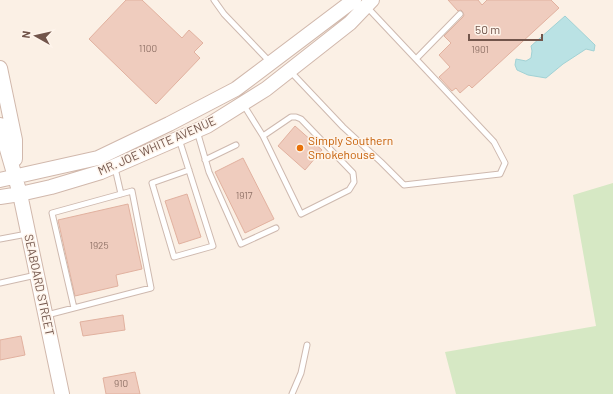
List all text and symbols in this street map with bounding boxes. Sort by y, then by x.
north arrow [16,16,56,56]
scale bar [469,16,542,42]
text: 50 m [475,22,500,36]
text: N [19,30,33,39]
house number: 1100 [139,42,157,54]
house number: 1901 [471,43,489,55]
street label: MR. JOE WHITE AVENUE [95,113,218,177]
place label: Simply Southern Smokehouse [308,133,393,161]
marker: Simply Southern Smokehouse [295,143,305,153]
house number: 1917 [236,189,253,201]
street label: SEABOARD STREET [22,233,58,337]
house number: 1925 [89,239,109,251]
house number: 910 [114,377,128,389]

